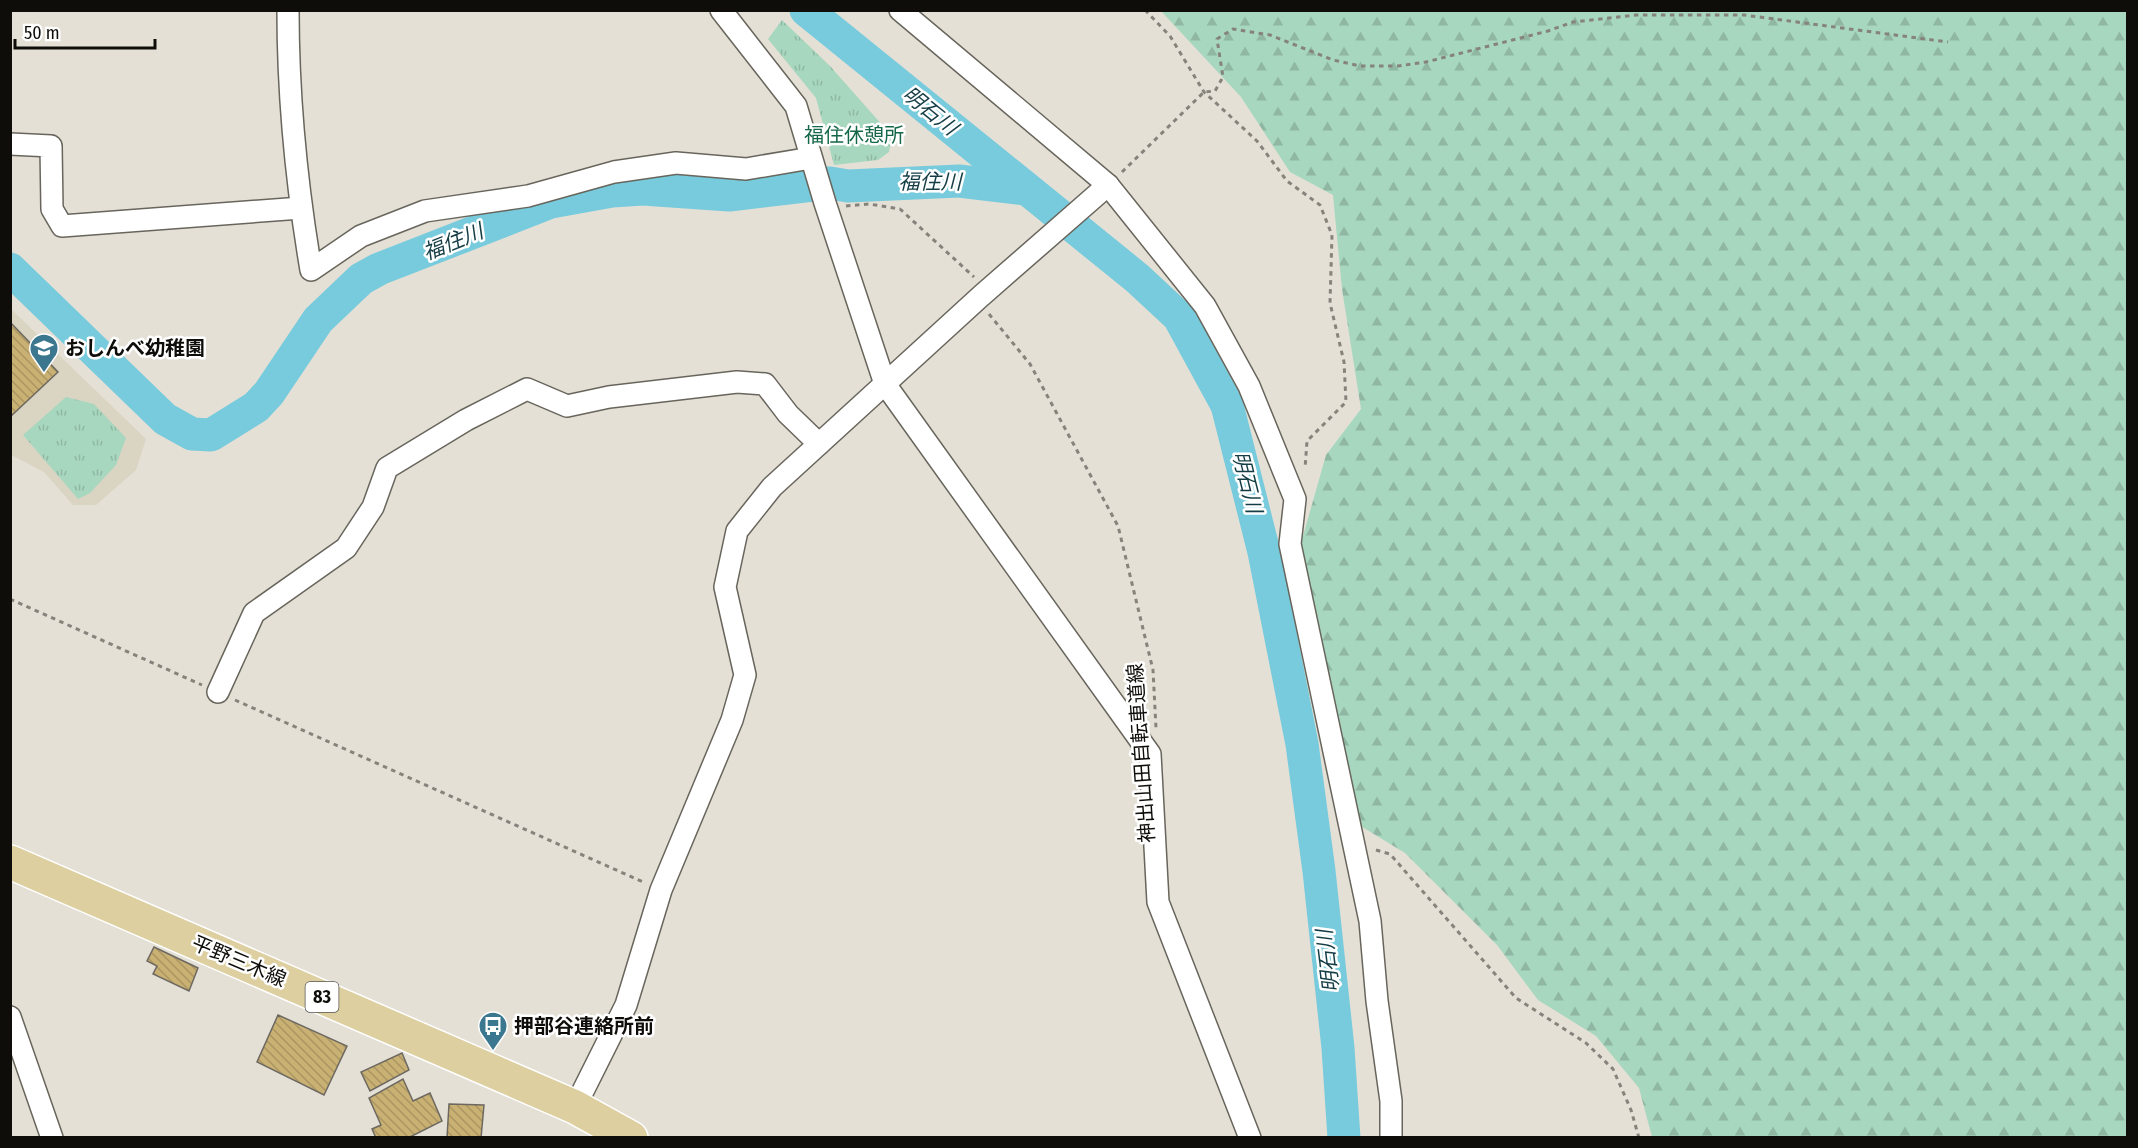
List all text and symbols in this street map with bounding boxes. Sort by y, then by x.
scale bar [15,12,154,50]
text: 50 m [24,22,60,44]
water label: 明石川 [897,81,964,142]
park label: 福住休憩所 [804,123,904,147]
water label: 福住川 [899,169,963,195]
water label: 福住川 [419,217,489,266]
school or university icon: おしんべ幼稚園 [28,332,60,374]
place label: おしんべ幼稚園 [65,336,205,360]
water label: 明石川 [1227,448,1268,518]
street label: 神出山田自転車道線 [1123,662,1159,844]
water label: 明石川 [1311,926,1345,994]
street label: 平野三木線 [188,930,290,992]
road number: 83 [306,982,338,1012]
bus stop icon: 押部谷連絡所前 [477,1010,509,1052]
place label: 押部谷連絡所前 [514,1014,654,1038]

